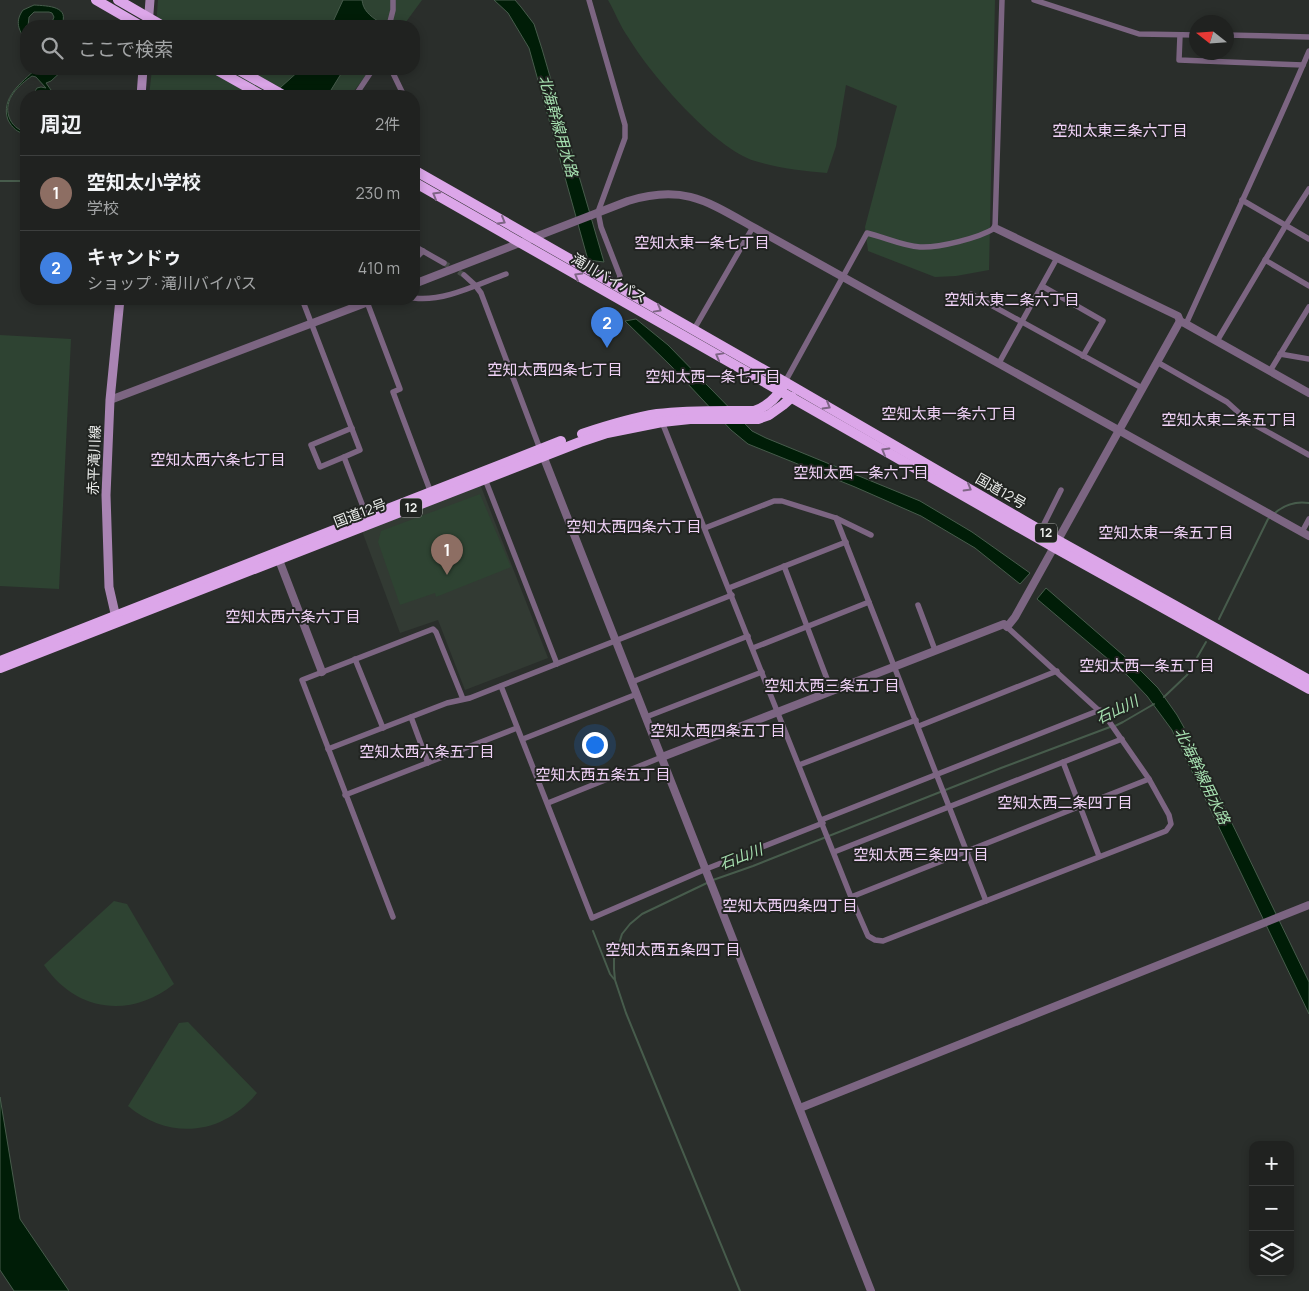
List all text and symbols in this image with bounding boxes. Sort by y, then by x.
north arrow [1189,15,1234,60]
search box [20,20,420,75]
icon: search [38,34,66,62]
text: ここで検索 [78,36,173,62]
water label: 北海幹線用水路 [534,72,584,181]
text: 周辺 [40,110,82,138]
text: 2件 [375,113,400,135]
district label: 空知太東三条六丁目 [1052,120,1188,141]
text: 空知太小学校 [87,169,201,195]
text: 1 [52,182,60,204]
text: 230 m [356,182,400,204]
one-way arrow [433,191,442,201]
text: 学校 [87,197,119,219]
one-way arrow [496,214,505,224]
district label: 空知太東一条七丁目 [634,232,770,253]
text: キャンドゥ [87,244,182,270]
street label: 滝川バイパス [568,248,650,307]
text: 2 [51,257,61,279]
text: 410 m [358,257,400,279]
text: ショップ · 滝川バイパス [87,272,257,294]
one-way arrow [574,272,583,282]
district label: 空知太東二条六丁目 [944,289,1080,310]
one-way arrow [653,303,662,313]
pin: 2 [591,307,623,348]
one-way arrow [715,352,724,362]
district label: 空知太西四条七丁目 [487,359,623,380]
district label: 空知太西一条七丁目 [645,366,781,387]
one-way arrow [822,400,831,410]
district label: 空知太東一条六丁目 [881,403,1017,424]
district label: 空知太東二条五丁目 [1161,409,1297,430]
street label: 赤平滝川線 [83,425,104,495]
one-way arrow [882,447,891,457]
district label: 空知太西六条七丁目 [150,449,286,470]
district label: 空知太西一条六丁目 [793,462,929,483]
street label: 国道12号 [972,468,1030,513]
one-way arrow [963,481,972,491]
street label: 国道12号 [331,494,389,531]
road number: 12 [400,498,422,518]
district label: 空知太西四条六丁目 [566,516,702,537]
district label: 空知太東一条五丁目 [1098,522,1234,543]
road number: 12 [1035,524,1057,542]
pin: 1 [431,534,463,575]
district label: 空知太西六条六丁目 [225,606,361,627]
district label: 空知太西一条五丁目 [1079,655,1215,676]
district label: 空知太西三条五丁目 [764,675,900,696]
water label: 石山川 [1092,689,1143,729]
district label: 空知太西四条五丁目 [650,720,786,741]
water label: 北海幹線用水路 [1170,724,1236,829]
your location [582,732,608,758]
district label: 空知太西六条五丁目 [359,741,495,762]
district label: 空知太西五条五丁目 [535,764,671,785]
district label: 空知太西二条四丁目 [997,792,1133,813]
water label: 石山川 [716,838,767,874]
district label: 空知太西三条四丁目 [853,844,989,865]
district label: 空知太西四条四丁目 [722,895,858,916]
district label: 空知太西五条四丁目 [605,939,741,960]
map controls [1249,1141,1294,1276]
button: + [1249,1141,1294,1186]
button: − [1249,1186,1294,1231]
button: layers [1249,1231,1294,1276]

